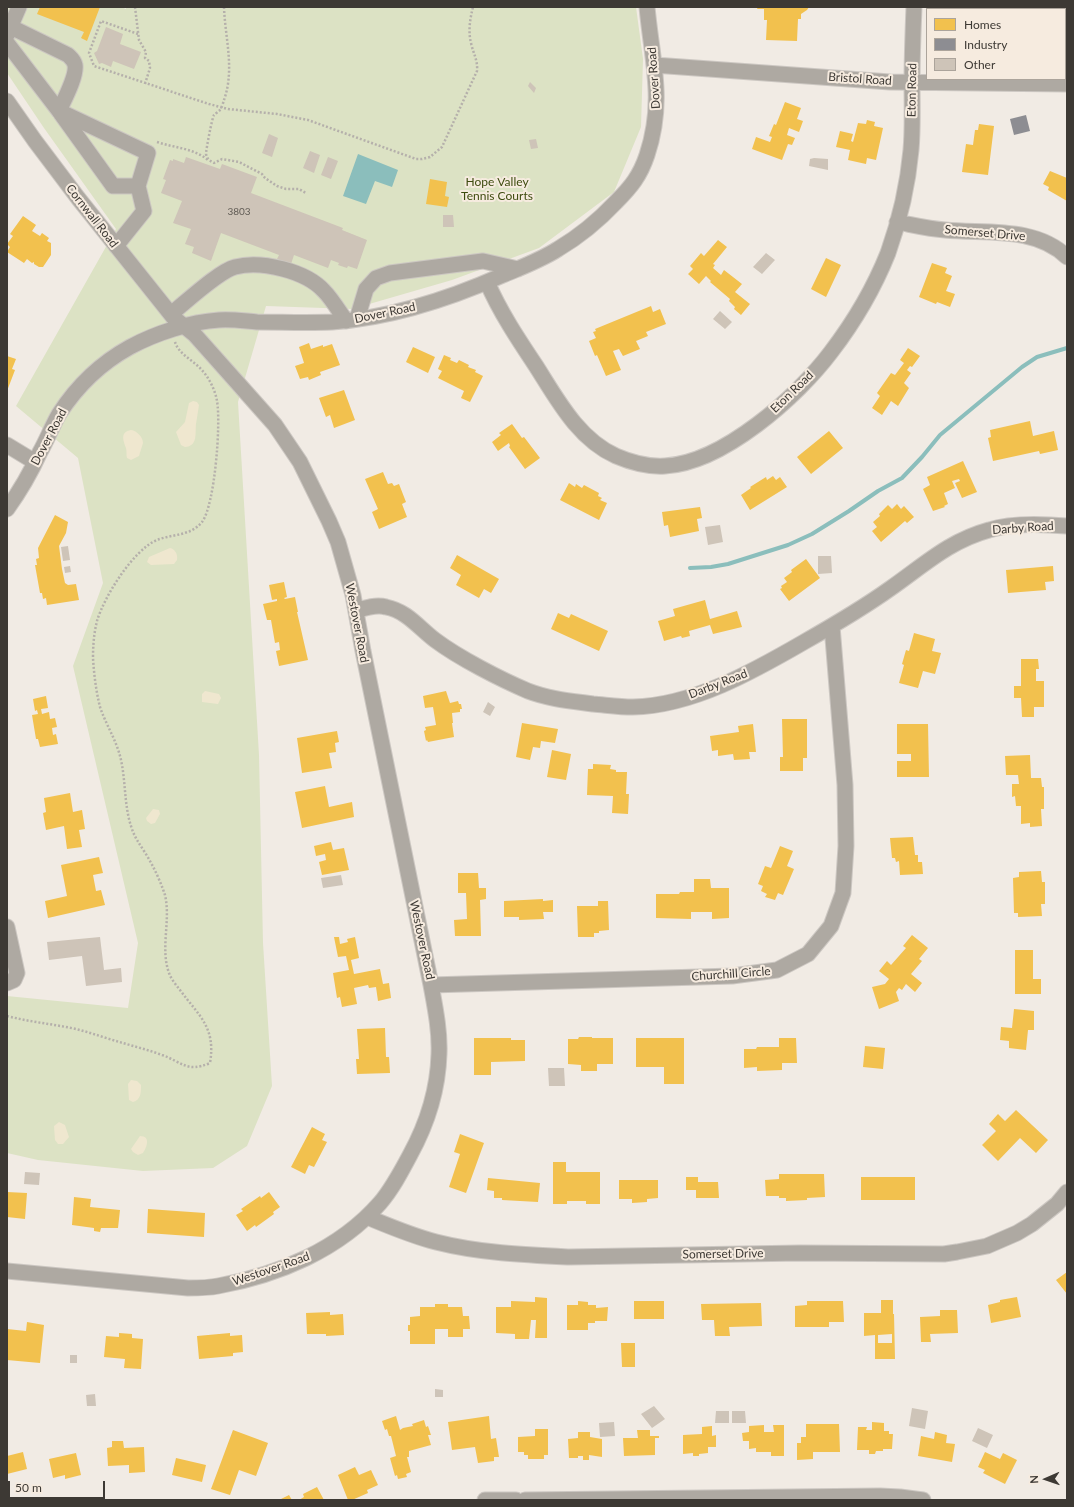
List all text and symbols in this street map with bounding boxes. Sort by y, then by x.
legend [926,8,1066,80]
text: Homes [964,17,1001,32]
text: Industry [964,37,1007,52]
street label: Dover Road [645,47,663,109]
text: Other [964,57,995,72]
street label: Eton Road [904,63,920,117]
street label: Bristol Road [828,70,892,88]
park label: Hope Valley Tennis Courts [461,175,533,203]
street label: Cornwall Road [63,181,121,251]
house number: 3803 [227,206,251,218]
street label: Somerset Drive [944,222,1026,244]
street label: Dover Road [353,300,417,326]
street label: Eton Road [768,368,816,416]
street label: Dover Road [28,406,70,468]
street label: Darby Road [992,519,1054,537]
street label: Westover Road [342,582,372,664]
street label: Darby Road [687,666,749,702]
street label: Westover Road [407,899,437,981]
street label: Churchill Circle [691,964,771,984]
street label: Somerset Drive [682,1246,764,1262]
street label: Westover Road [231,1249,311,1289]
north arrow [1026,1459,1066,1499]
scale bar [10,1473,107,1499]
text: N [1027,1475,1040,1484]
text: 50 m [15,1480,42,1495]

